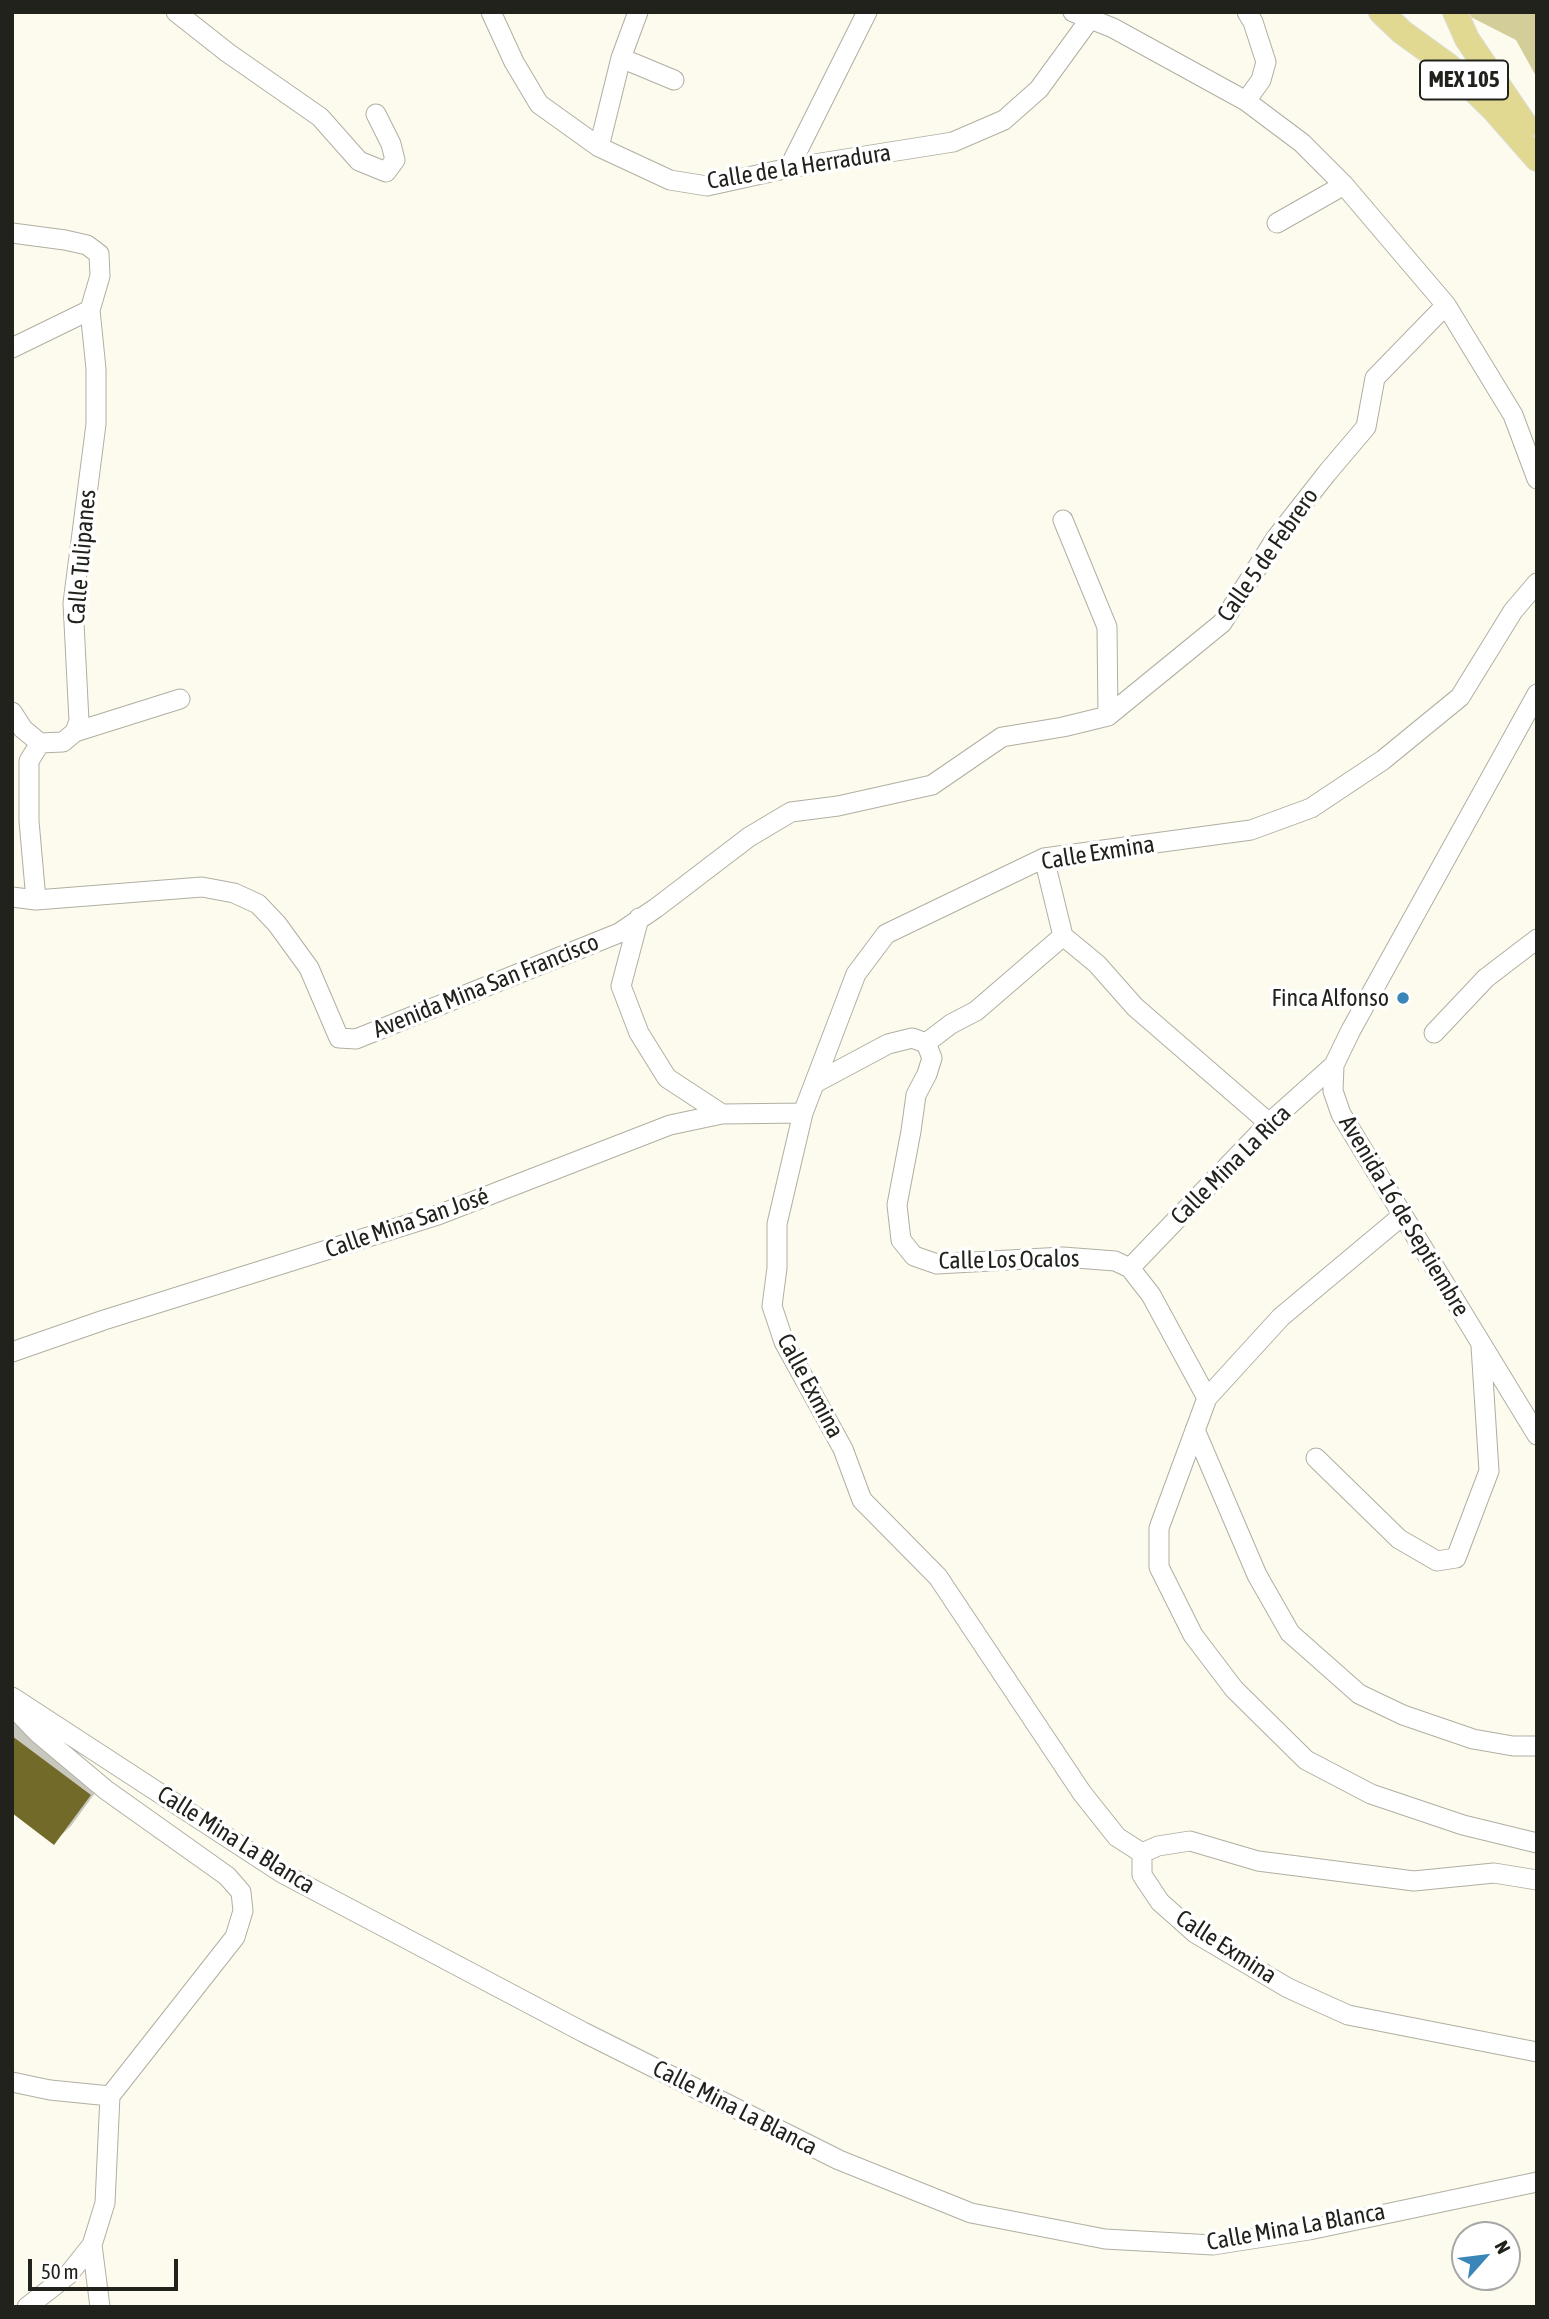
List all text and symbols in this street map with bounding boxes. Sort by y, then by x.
road number: MEX 105 [1420,60,1508,100]
street label: Calle de la Herradura [705,138,893,196]
street label: Calle 5 de Febrero [1211,483,1325,627]
street label: Calle Tulipanes [62,489,102,625]
street label: Calle Exmina [1039,830,1157,876]
street label: Avenida Mina San Francisco [369,928,603,1044]
place label: Finca Alfonso [1271,984,1389,1012]
marker: Finca Alfonso [1395,990,1411,1006]
street label: Calle Mina La Rica [1165,1099,1297,1231]
street label: Avenida 16 de Septiembre [1333,1110,1475,1322]
street label: Calle Mina San José [322,1182,492,1264]
street label: Calle Los Ocalos [938,1244,1080,1276]
street label: Calle Exmina [770,1329,850,1443]
street label: Calle Mina La Blanca [152,1780,320,1900]
street label: Calle Exmina [1170,1904,1282,1990]
street label: Calle Mina La Blanca [648,2054,822,2162]
street label: Calle Mina La Blanca [1205,2197,1387,2257]
north arrow [1451,2221,1521,2291]
text: N [1490,2237,1515,2257]
scale bar [32,2246,182,2290]
text: 50 m [41,2259,79,2283]

